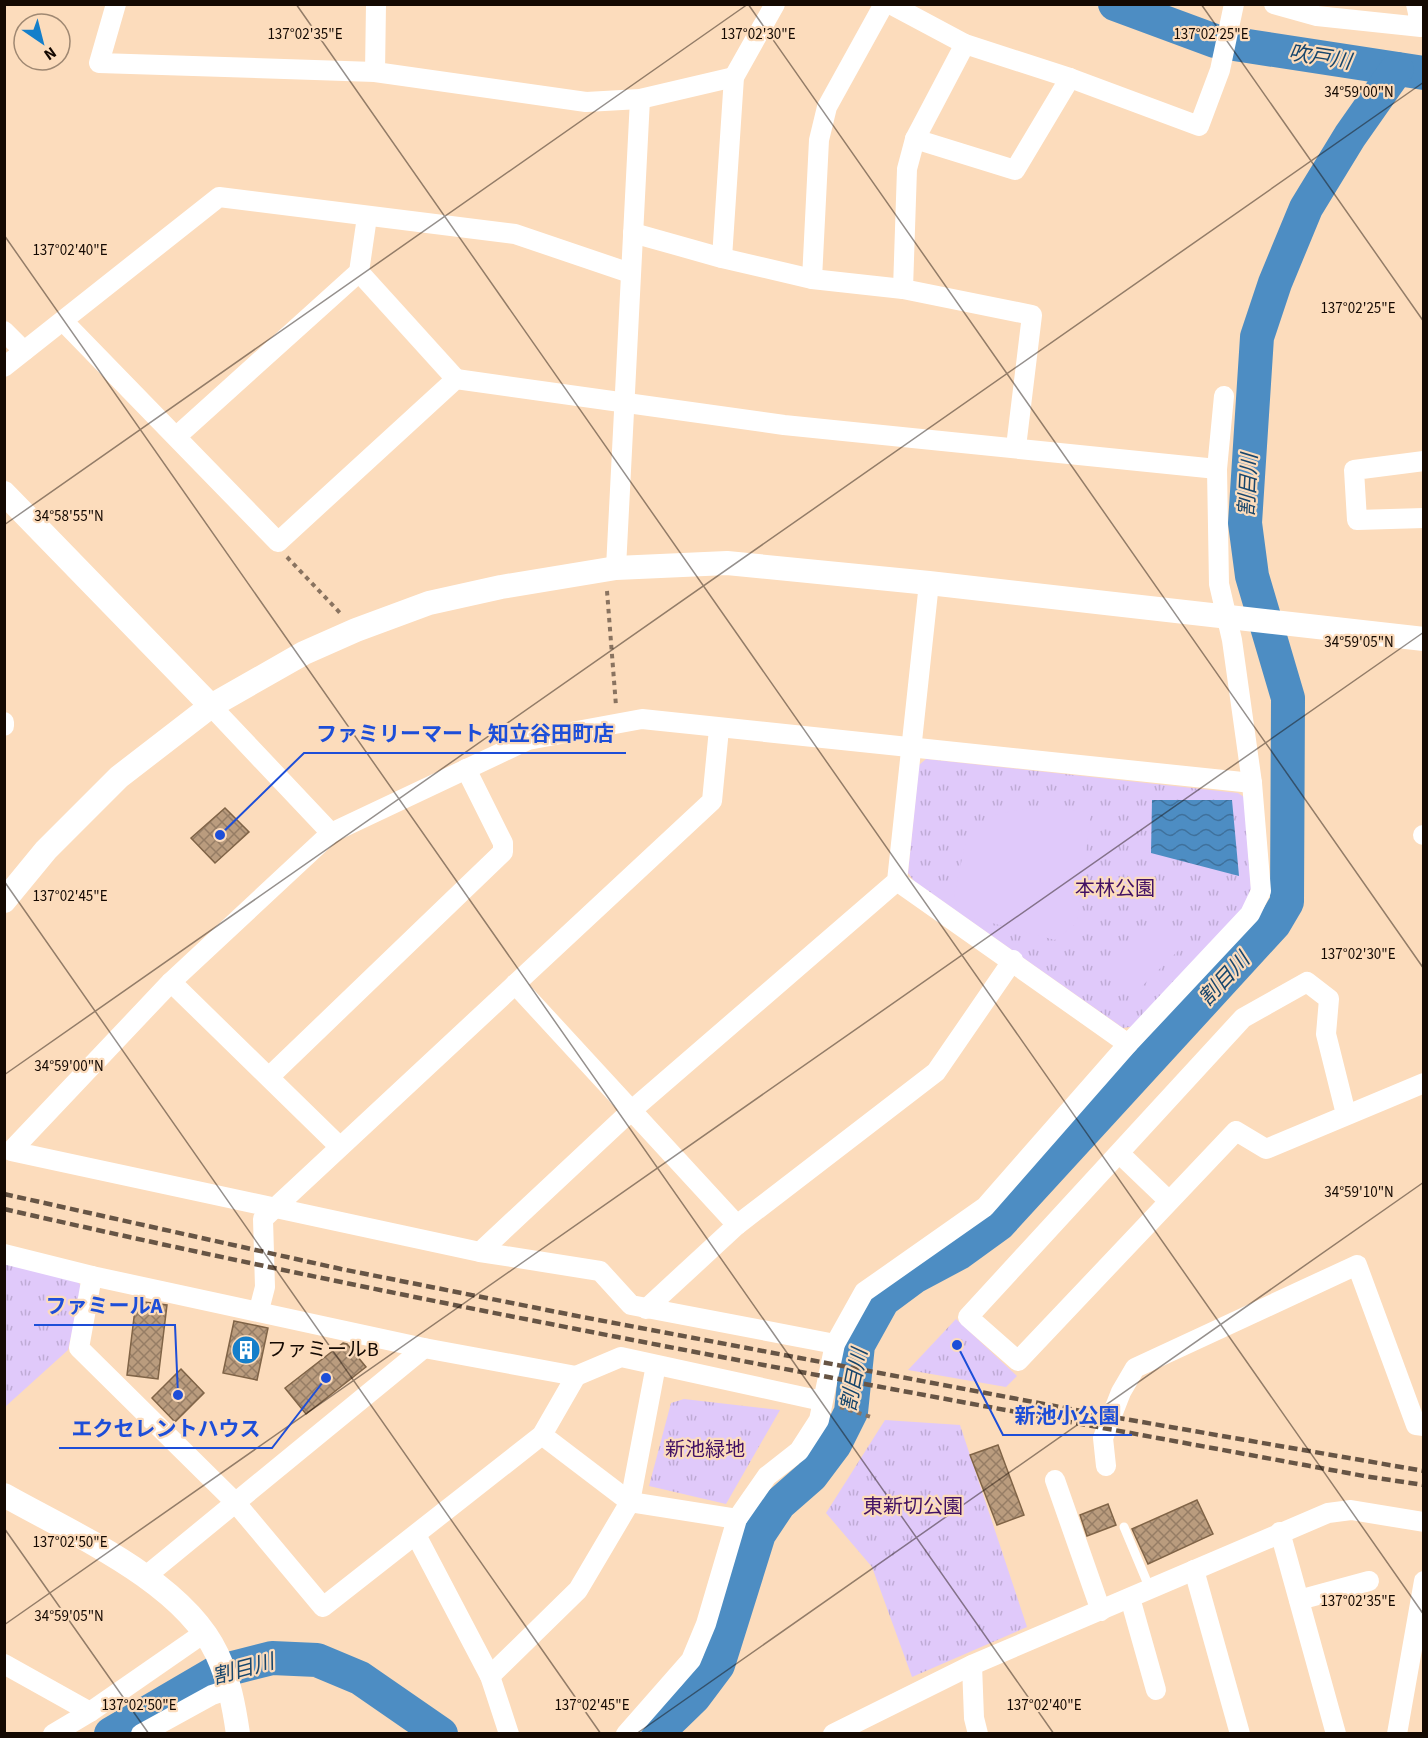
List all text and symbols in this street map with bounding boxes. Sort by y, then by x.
north arrow [12,12,72,72]
text: 137°02'35"E [267,24,343,45]
text: 137°02'30"E [720,24,796,45]
text: 137°02'25"E [1173,24,1249,45]
water label: 吹戸川 [1287,37,1355,77]
text: N [39,41,61,66]
text: 34°59'00"N [1324,82,1394,103]
text: 137°02'40"E [32,240,108,261]
text: 137°02'25"E [1320,298,1396,319]
water label: 割目川 [1231,451,1265,517]
text: 34°58'55"N [34,506,104,527]
text: 34°59'05"N [1324,632,1394,653]
callout: ファミリーマート 知立谷田町店 [304,714,626,753]
text: ファミリーマート 知立谷田町店 [316,719,614,749]
park label: 本林公園 [1075,875,1155,903]
text: 137°02'45"E [32,886,108,907]
water label: 割目川 [1192,944,1258,1012]
text: 137°02'30"E [1320,944,1396,965]
text: 34°59'00"N [34,1056,104,1077]
text: 34°59'10"N [1324,1182,1394,1203]
callout: ファミールA [34,1286,175,1325]
text: ファミールA [45,1291,163,1321]
building icon: ファミールB [230,1334,262,1366]
place label: ファミールB [267,1336,379,1364]
water label: 割目川 [833,1344,875,1414]
callout: 新池小公園 [1003,1396,1132,1435]
text: 新池小公園 [1015,1401,1120,1431]
callout: エクセレントハウス [59,1409,272,1448]
text: エクセレントハウス [72,1414,261,1444]
park label: 新池緑地 [665,1436,745,1464]
park label: 東新切公園 [863,1493,963,1521]
text: 137°02'50"E [32,1532,108,1553]
text: 137°02'35"E [1320,1591,1396,1612]
text: 34°59'05"N [34,1606,104,1627]
water label: 割目川 [209,1646,279,1692]
text: 137°02'50"E [101,1695,177,1716]
text: 137°02'45"E [554,1695,630,1716]
text: 137°02'40"E [1006,1695,1082,1716]

